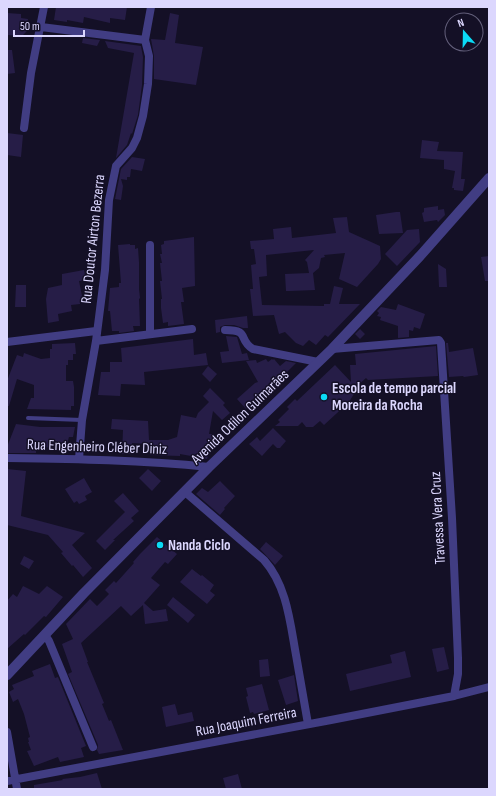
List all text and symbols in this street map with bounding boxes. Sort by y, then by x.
scale bar [14,12,84,38]
north arrow [444,12,484,52]
text: N [456,16,466,30]
text: 50 m [20,19,40,34]
street label: Rua Doutor Airton Bezerra [77,173,109,305]
street label: Avenida Odilon Guimarães [186,365,293,469]
place label: Escola de tempo parcial Moreira da Rocha [332,379,456,415]
marker: Escola de tempo parcial Moreira da Rocha [319,392,329,402]
street label: Rua Engenheiro Cléber Diniz [27,435,168,459]
street label: Travessa Vera Cruz [426,471,450,565]
place label: Nanda Ciclo [168,536,231,555]
marker: Nanda Ciclo [155,540,165,550]
street label: Rua Joaquim Ferreira [194,703,298,741]

